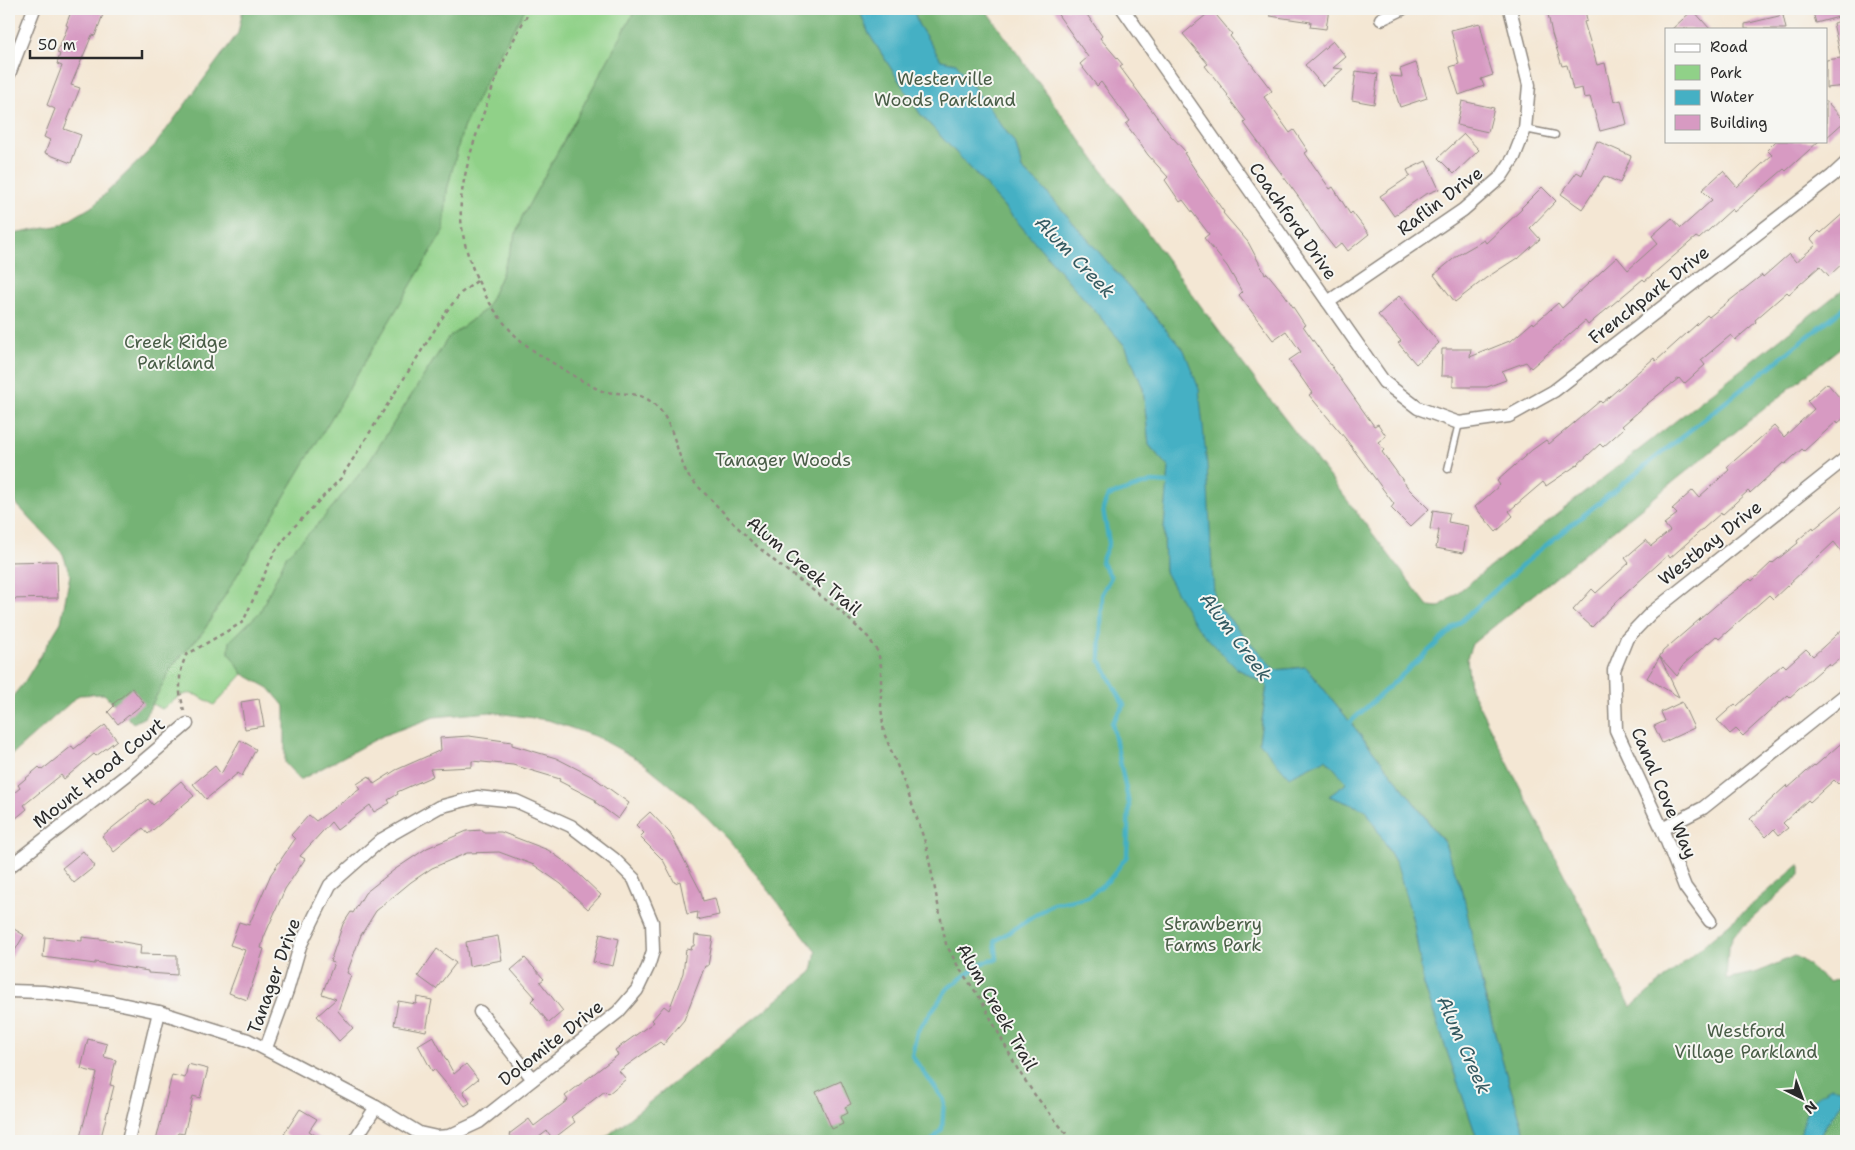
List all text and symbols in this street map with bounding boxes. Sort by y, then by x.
scale bar [30,28,142,60]
legend [1665,28,1828,142]
text: 50 m [38,35,76,55]
text: Road [1710,37,1748,57]
text: Park [1710,63,1742,83]
park label: Westerville Woods Parkland [874,67,1016,112]
text: Water [1710,87,1754,107]
text: Building [1710,113,1767,133]
street label: Coachford Drive [1243,157,1343,285]
street label: Raflin Drive [1392,161,1488,241]
water label: Alum Creek [1030,211,1121,304]
street label: Frenchpark Drive [1584,240,1714,350]
park label: Creek Ridge Parkland [124,330,228,375]
park label: Tanager Woods [715,448,851,472]
street label: Westbay Drive [1653,495,1767,591]
street label: Alum Creek Trail [742,511,867,621]
water label: Alum Creek [1194,588,1278,687]
street label: Mount Hood Court [28,712,170,834]
street label: Canal Cove Way [1626,724,1702,862]
park label: Strawberry Farms Park [1164,912,1262,957]
street label: Tanager Drive [242,915,306,1037]
street label: Alum Creek Trail [951,939,1043,1075]
water label: Alum Creek [1431,992,1497,1098]
street label: Dolomite Drive [494,995,608,1091]
park label: Westford Village Parkland [1674,1019,1818,1064]
north arrow [1778,1072,1828,1122]
text: N [1801,1097,1821,1118]

